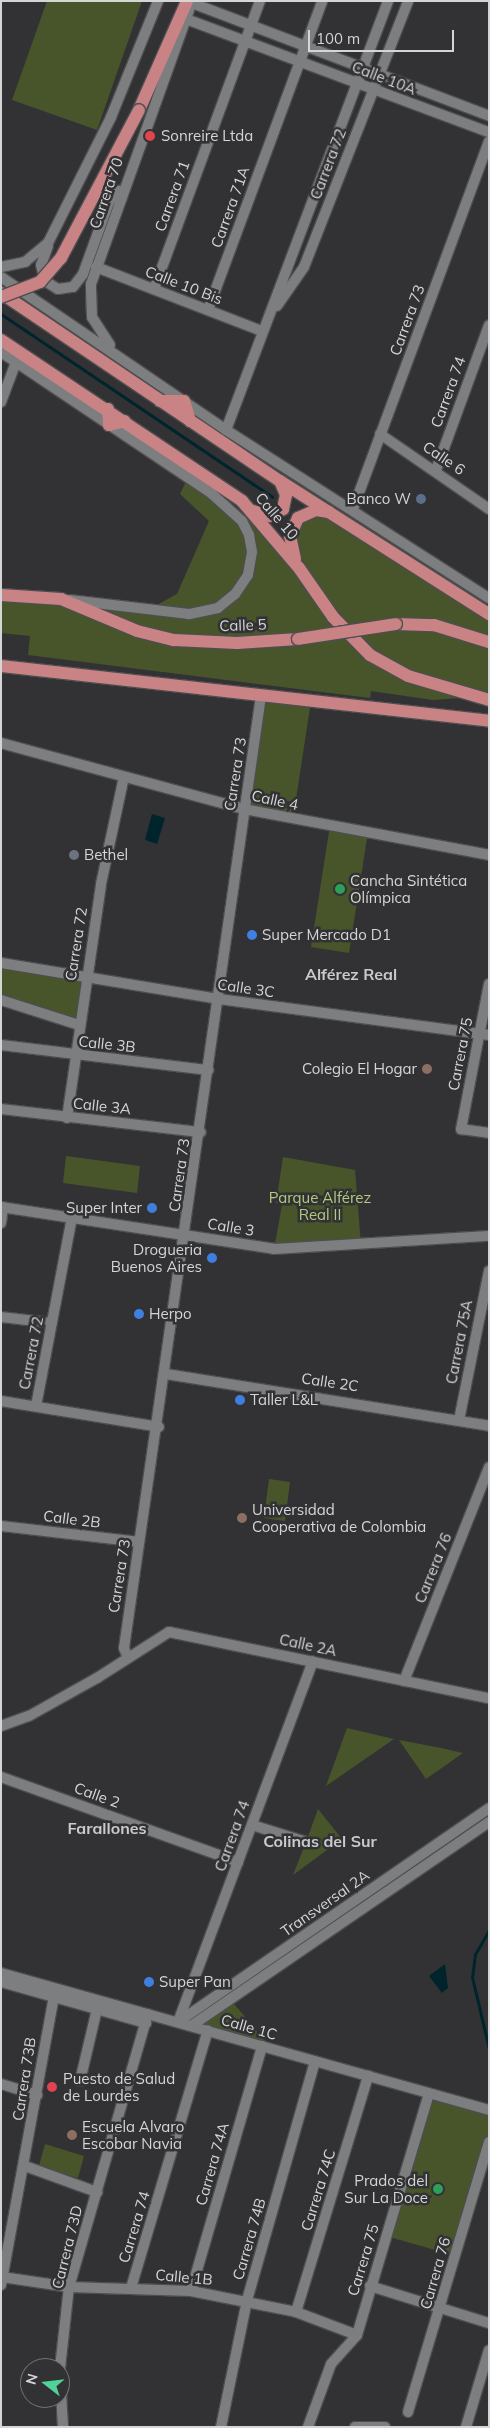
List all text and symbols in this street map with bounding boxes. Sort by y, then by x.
scale bar [310,20,456,52]
text: 100 m [316,29,360,48]
street label: Calle 10A [349,58,419,98]
street label: Carrera 72 [306,126,350,202]
place label: Sonreire Ltda [161,127,253,145]
marker: Sonreire Ltda [143,129,157,143]
street label: Carrera 70 [85,155,127,231]
street label: Carrera 71 [151,158,193,234]
street label: Carrera 71A [207,164,253,250]
street label: Calle 10 Bis [143,262,225,308]
street label: Carrera 73 [386,282,428,358]
street label: Carrera 74 [427,354,469,430]
street label: Calle 6 [419,437,469,479]
street label: Calle 10 [252,489,302,543]
place label: Banco W [347,490,411,508]
marker: Banco W [415,493,427,505]
street label: Calle 5 [219,615,267,635]
street label: Carrera 73 [220,736,250,812]
street label: Calle 4 [250,786,300,814]
place label: Bethel [84,846,128,864]
marker: Bethel [68,849,80,861]
place label: Cancha Sintética Olímpica [350,871,467,906]
marker: Cancha Sintética Olímpica [334,883,346,895]
street label: Carrera 72 [61,906,91,982]
place label: Super Mercado D1 [262,926,391,944]
marker: Super Mercado D1 [246,929,258,941]
district label: Alférez Real [305,964,397,984]
street label: Calle 3C [216,975,276,1001]
street label: Carrera 75 [444,1016,476,1092]
street label: Calle 3B [78,1032,136,1056]
place label: Colegio El Hogar [302,1060,417,1078]
marker: Colegio El Hogar [421,1063,433,1075]
street label: Calle 3A [72,1094,132,1118]
street label: Carrera 73 [165,1137,193,1213]
park label: Parque Alférez Real II [269,1188,371,1223]
place label: Super Inter [66,1199,142,1217]
marker: Super Inter [146,1202,158,1214]
street label: Calle 3 [206,1214,256,1240]
place label: Drogueria Buenos Aires [111,1240,202,1275]
marker: Drogueria Buenos Aires [206,1252,218,1264]
street label: Carrera 75A [442,1298,476,1386]
place label: Herpo [149,1305,192,1323]
marker: Herpo [133,1308,145,1320]
street label: Carrera 72 [15,1315,47,1391]
street label: Calle 2C [300,1369,360,1395]
place label: Taller L&L [250,1391,318,1409]
marker: Taller L&L [234,1394,246,1406]
place label: Universidad Cooperativa de Colombia [252,1500,426,1535]
street label: Calle 2B [42,1507,102,1531]
marker: Universidad Cooperativa de Colombia [236,1512,248,1524]
street label: Carrera 76 [411,1530,455,1606]
street label: Carrera 73 [104,1538,134,1614]
street label: Calle 2A [278,1630,338,1660]
street label: Calle 2 [72,1778,122,1812]
street label: Carrera 74 [211,1798,253,1874]
district label: Farallones [67,1818,147,1838]
district label: Colinas del Sur [263,1831,377,1851]
street label: Transversal 2A [277,1866,373,1940]
place label: Super Pan [159,1973,231,1991]
marker: Super Pan [143,1976,155,1988]
street label: Calle 1C [219,2010,279,2044]
street label: Carrera 73B [9,2036,39,2122]
place label: Puesto de Salud de Lourdes [63,2069,175,2104]
marker: Puesto de Salud de Lourdes [45,2080,59,2094]
place label: Escuela Alvaro Escobar Navia [82,2117,184,2152]
street label: Carrera 74A [192,2121,232,2207]
marker: Escuela Alvaro Escobar Navia [66,2129,78,2141]
street label: Carrera 74C [297,2147,339,2233]
place label: Prados del Sur La Doce [344,2171,428,2206]
marker: Prados del Sur La Doce [432,2183,444,2195]
street label: Carrera 74 [115,2189,153,2265]
street label: Carrera 74B [229,2196,269,2282]
street label: Carrera 73D [48,2203,86,2291]
street label: Carrera 75 [344,2222,382,2298]
street label: Carrera 76 [416,2235,454,2311]
street label: Calle 1B [155,2266,213,2288]
north arrow [20,2358,70,2408]
text: N [21,2372,42,2387]

